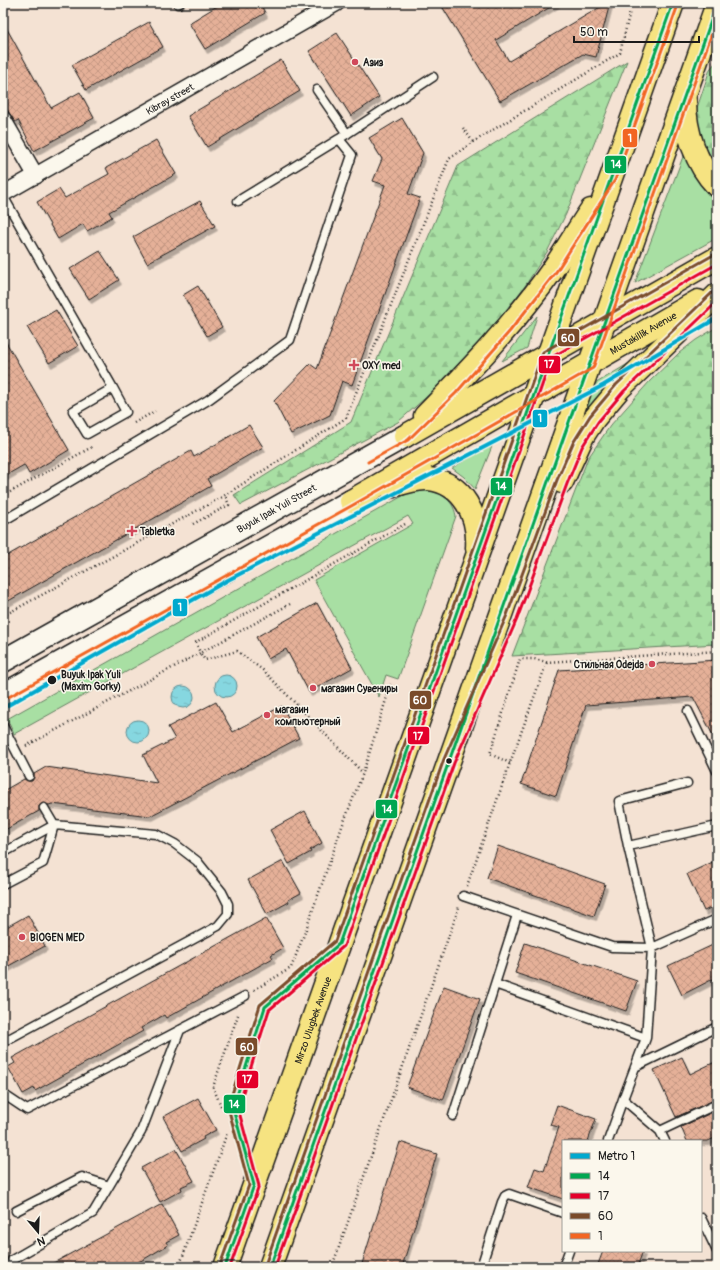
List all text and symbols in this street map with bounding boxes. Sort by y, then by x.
scale bar [574,18,699,44]
text: 50 m [580,25,608,40]
marker: Азиз [350,57,360,67]
place label: Азиз [363,57,384,69]
street label: Kibray street [144,81,197,118]
line badge: 1 [622,128,638,148]
text: 1 [628,132,632,145]
line badge: 14 [604,155,627,174]
text: 14 [611,158,622,171]
street label: Mustakillik Avenue [608,310,679,358]
line badge: 60 [557,328,580,347]
text: 60 [561,332,575,345]
line badge: 17 [538,355,561,374]
text: 17 [544,358,554,371]
marker: OXY med [349,360,359,370]
place label: OXY med [362,360,401,372]
line badge: 1 [532,409,548,428]
text: 1 [538,412,542,425]
line badge: 14 [490,477,513,496]
text: 14 [496,480,507,493]
street label: Buyuk Ipak Yuli Street [235,482,319,536]
marker: Tabletka [127,526,137,536]
place label: Tabletka [139,526,175,538]
line badge: 1 [172,598,188,617]
text: 1 [178,601,182,614]
place label: Стильная Odejda [574,659,644,671]
marker: Стильная Odejda [647,659,657,669]
place label: Buyuk Ipak Yuli (Maxim Gorky) [61,669,121,693]
marker: Buyuk Ipak Yuli (Maxim Gorky) [46,674,58,686]
marker: магазин Сувениры [308,683,318,693]
place label: магазин Сувениры [321,683,398,695]
line badge: 60 [409,690,432,710]
text: 60 [413,694,427,707]
place label: магазин компьютерный [275,704,341,728]
marker: магазин компьютерный [262,710,272,720]
line badge: 17 [407,726,430,745]
text: 17 [413,730,423,743]
unlabelled marker [444,756,454,766]
line badge: 14 [375,799,398,819]
text: 14 [382,803,393,816]
marker: BIOGEN MED [17,932,27,942]
place label: BIOGEN MED [30,932,85,944]
street label: Mirzo Ulugbek Avenue [293,975,334,1065]
line badge: 60 [235,1037,258,1056]
text: 60 [240,1041,254,1054]
line badge: 17 [236,1070,259,1089]
text: 17 [242,1073,252,1086]
line badge: 14 [223,1094,246,1114]
text: 14 [229,1098,240,1111]
legend [562,1140,702,1252]
text: Metro 1 [598,1149,635,1164]
text: 14 [598,1169,610,1184]
text: 17 [598,1189,610,1204]
text: 60 [598,1209,613,1224]
north arrow [18,1212,58,1252]
text: 1 [598,1229,603,1244]
text: N [35,1234,47,1249]

